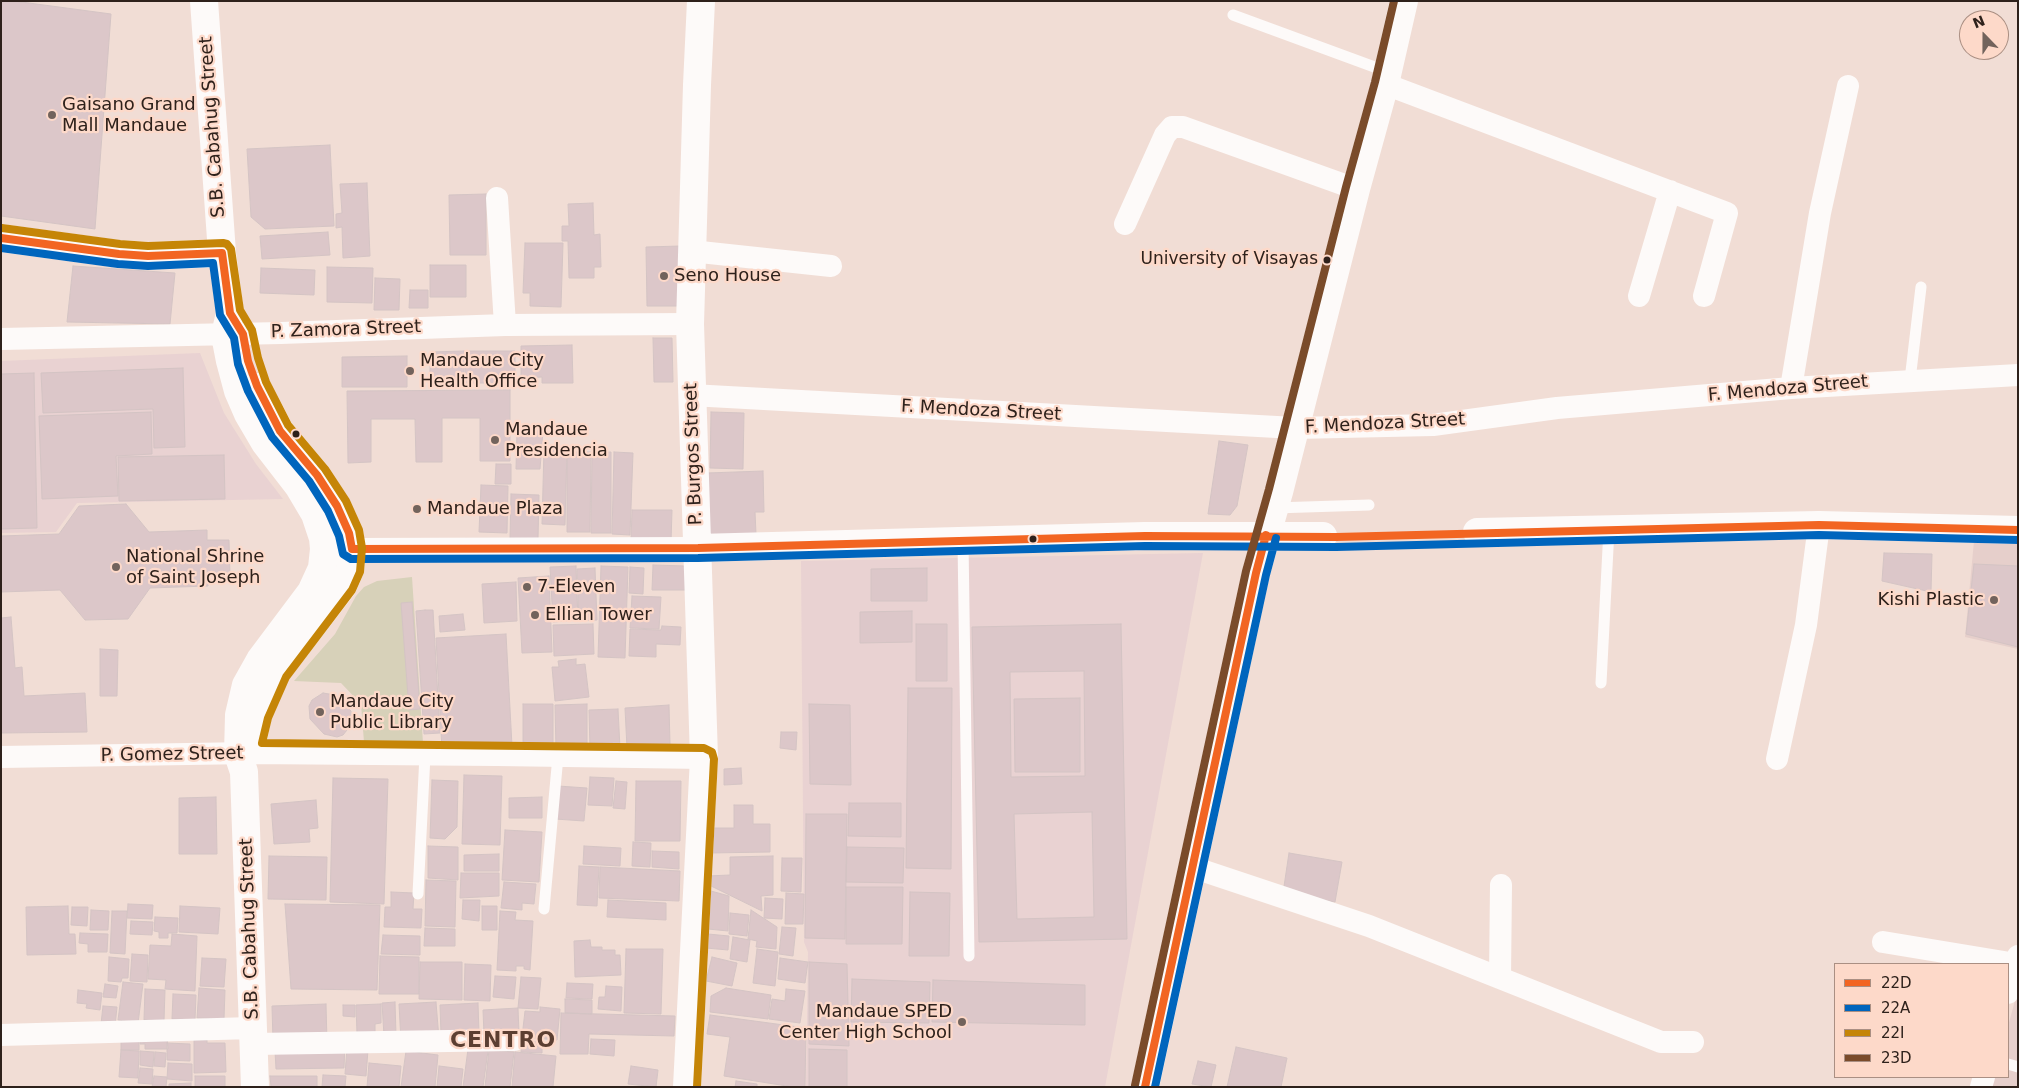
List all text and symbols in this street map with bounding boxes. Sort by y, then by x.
north arrow [1959,10,2009,60]
text: N [1970,12,1987,32]
street label: S.B. Cabahug Street [196,36,230,218]
place label: Gaisano Grand Mall Mandaue [62,94,196,136]
marker: Gaisano Grand Mall Mandaue [46,109,58,121]
place label: University of Visayas [1140,250,1318,270]
marker: University of Visayas [1322,255,1332,265]
place label: Seno House [674,265,781,287]
marker: Seno House [658,270,670,282]
street label: P. Zamora Street [271,317,421,343]
place label: Mandaue City Health Office [420,350,544,392]
marker: Mandaue City Health Office [404,365,416,377]
street label: F. Mendoza Street [1707,371,1869,407]
street label: P. Burgos Street [681,382,707,526]
street label: F. Mendoza Street [900,396,1062,426]
street label: F. Mendoza Street [1304,409,1466,439]
place label: Mandaue Presidencia [505,419,608,462]
unlabelled marker [291,429,301,439]
marker: Mandaue Presidencia [489,434,501,446]
place label: Mandaue Plaza [427,498,563,520]
marker: Mandaue Plaza [411,503,423,515]
unlabelled marker [1028,534,1038,544]
place label: National Shrine of Saint Joseph [126,546,264,588]
marker: National Shrine of Saint Joseph [110,561,122,573]
place label: 7-Eleven [537,576,616,598]
marker: 7-Eleven [521,581,533,593]
place label: Kishi Plastic [1877,589,1984,611]
marker: Kishi Plastic [1988,594,2000,606]
place label: Ellian Tower [545,604,652,626]
marker: Ellian Tower [529,609,541,621]
place label: Mandaue City Public Library [330,691,454,734]
marker: Mandaue City Public Library [314,706,326,718]
street label: P. Gomez Street [100,743,244,767]
street label: S.B. Cabahug Street [236,838,264,1020]
legend [1834,963,2009,1078]
text: 22D [1881,974,1912,992]
text: 22A [1881,999,1910,1017]
place label: Mandaue SPED Center High School [779,1001,952,1044]
marker: Mandaue SPED Center High School [956,1016,968,1028]
text: 22I [1881,1024,1905,1042]
district label: CENTRO [449,1028,557,1054]
text: 23D [1881,1049,1912,1067]

